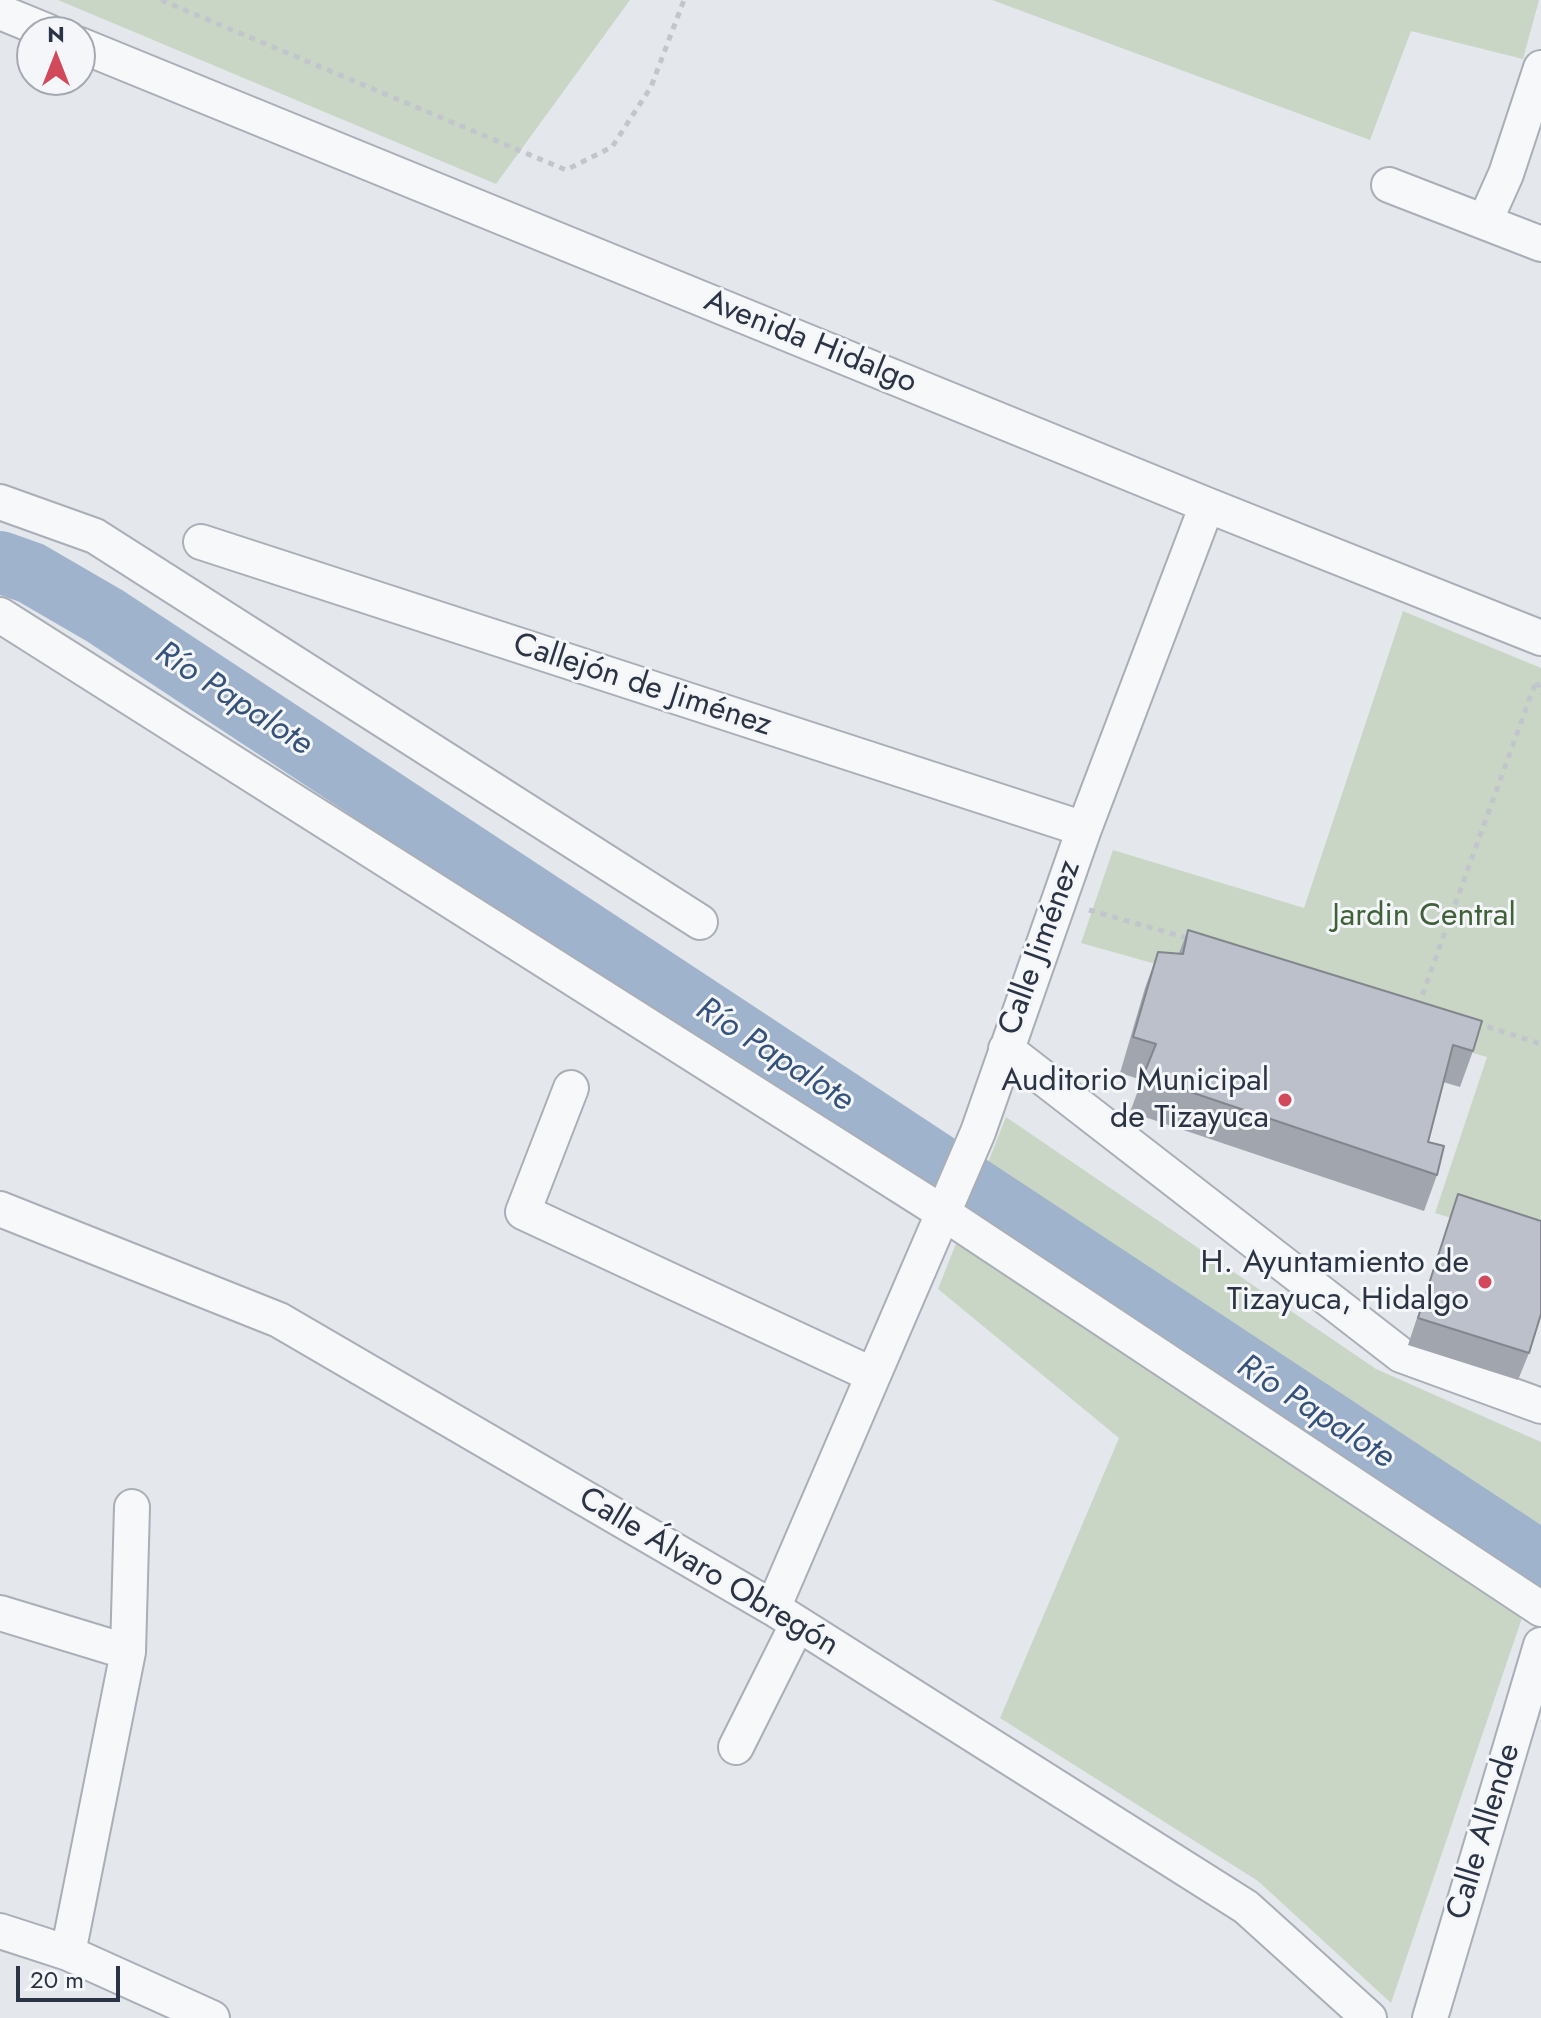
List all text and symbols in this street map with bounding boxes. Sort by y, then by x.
north arrow [16,16,96,96]
text: N [47,18,65,50]
street label: Avenida Hidalgo [698,283,922,403]
street label: Callejón de Jiménez [508,626,776,746]
water label: Río Papalote [147,634,319,766]
street label: Calle Jiménez [992,855,1090,1041]
park label: Jardin Central [1332,898,1516,936]
water label: Río Papalote [688,990,860,1122]
place label: Auditorio Municipal de Tizayuca [1001,1063,1269,1138]
marker: Auditorio Municipal de Tizayuca [1276,1091,1294,1109]
place label: H. Ayuntamiento de Tizayuca, Hidalgo [1201,1245,1469,1320]
marker: H. Ayuntamiento de Tizayuca, Hidalgo [1476,1273,1494,1291]
water label: Río Papalote [1229,1347,1401,1479]
street label: Calle Álvaro Obregón [571,1480,845,1666]
street label: Calle Allende [1440,1739,1530,1925]
scale bar [20,1950,124,2000]
text: 20 m [30,1962,84,1997]

